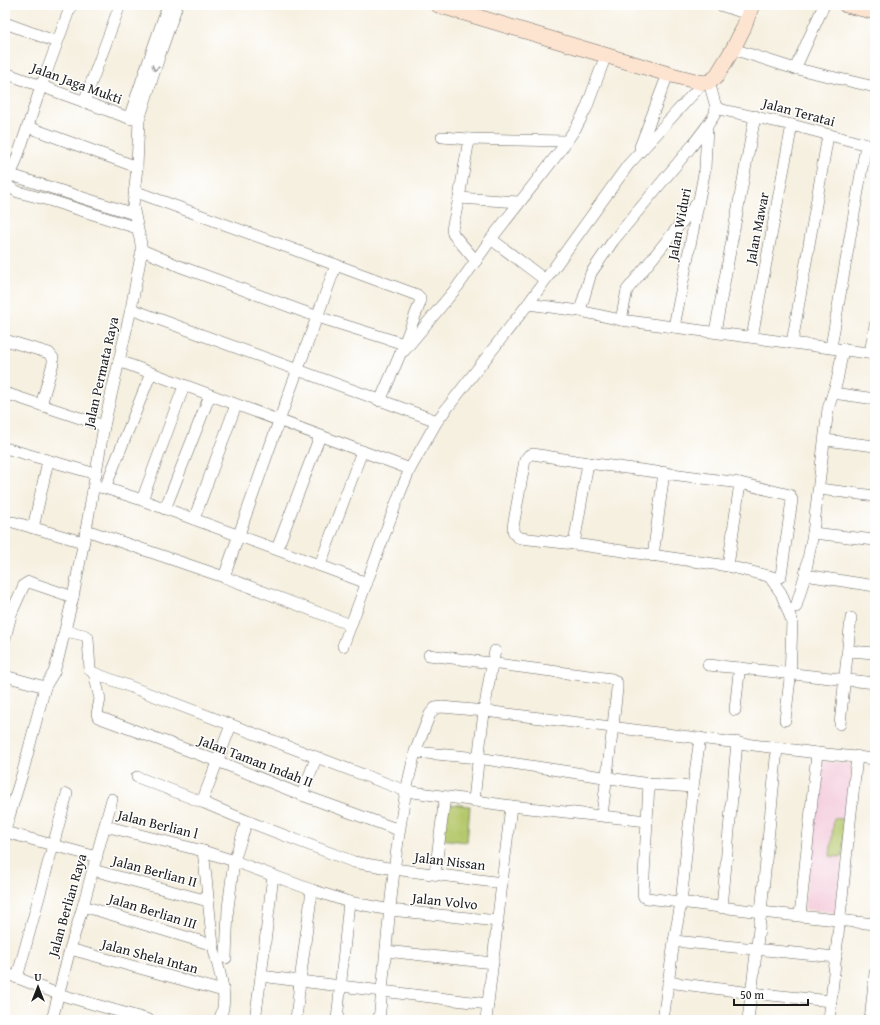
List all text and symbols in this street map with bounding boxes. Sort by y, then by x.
street label: Jalan Jaga Mukti [27,57,125,109]
one-way arrow [151,65,160,72]
street label: Jalan Teratai [759,92,837,131]
street label: Jalan Widuri [662,186,696,264]
street label: Jalan Mawar [740,190,774,267]
street label: Jalan Permata Raya [78,314,124,431]
street label: Jalan Taman Indah II [194,729,316,792]
street label: Jalan Berlian l [114,804,200,844]
street label: Jalan Nissan [411,846,487,875]
street label: Jalan Berlian II [109,850,200,892]
street label: Jalan Berlian Raya [42,851,91,961]
street label: Jalan Volvo [409,887,479,914]
street label: Jalan Berlian III [105,888,200,934]
street label: Jalan Shela Intan [98,933,201,979]
north arrow [18,967,58,1007]
text: U [34,969,42,985]
scale bar [734,981,808,1007]
text: 50 m [740,986,764,1003]

